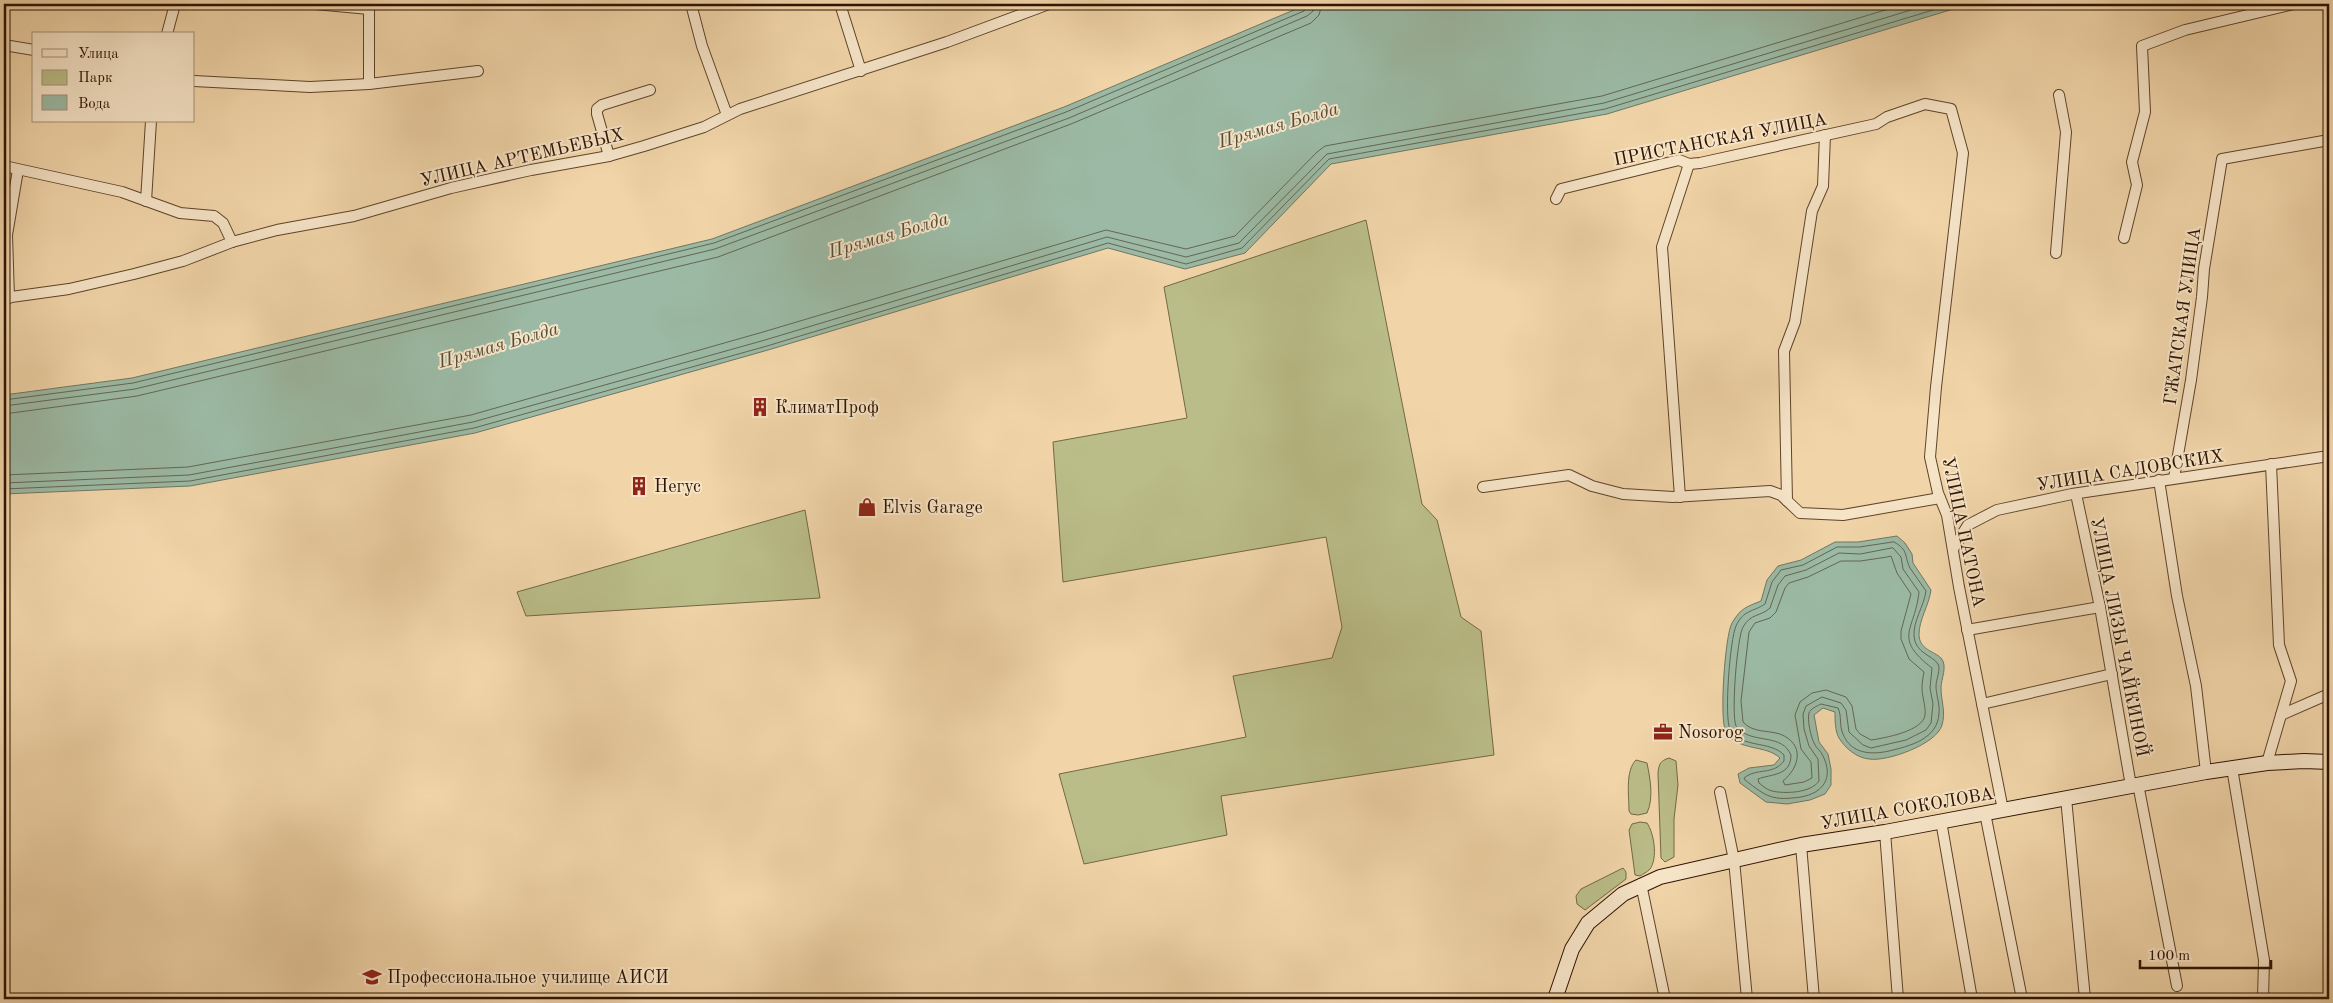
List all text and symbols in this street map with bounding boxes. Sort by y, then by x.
legend [32,32,195,122]
text: Улица [78,47,119,62]
text: Парк [78,71,113,86]
text: Вода [78,97,111,112]
water label: Прямая Болда [1215,100,1341,153]
street label: ПРИСТАНСКАЯ УЛИЦА [1612,110,1829,170]
street label: УЛИЦА АРТЕМЬЕВЫХ [419,126,626,190]
water label: Прямая Болда [825,210,951,263]
street label: ГЖАТСКАЯ УЛИЦА [2162,226,2204,406]
water label: Прямая Болда [435,320,561,373]
building icon: КлиматПроф [749,396,771,418]
place label: КлиматПроф [775,399,879,418]
street label: УЛИЦА САДОВСКИХ [2035,447,2225,495]
street label: УЛИЦА ПАТОНА [1938,455,1988,609]
building icon: Негус [628,475,650,497]
place label: Негус [654,478,701,496]
shop icon: Elvis Garage [856,496,878,518]
place label: Elvis Garage [882,499,983,517]
street label: УЛИЦА ЛИЗЫ ЧАЙКИНОЙ [2087,515,2155,759]
office icon: Nosorog [1652,721,1674,743]
place label: Nosorog [1678,724,1744,742]
street label: УЛИЦА СОКОЛОВА [1819,785,1995,833]
scale bar [2140,938,2272,970]
text: 100 m [2148,949,2190,964]
school or university icon: Профессиональное училище АИСИ [361,966,383,988]
place label: Профессиональное училище АИСИ [387,969,669,988]

